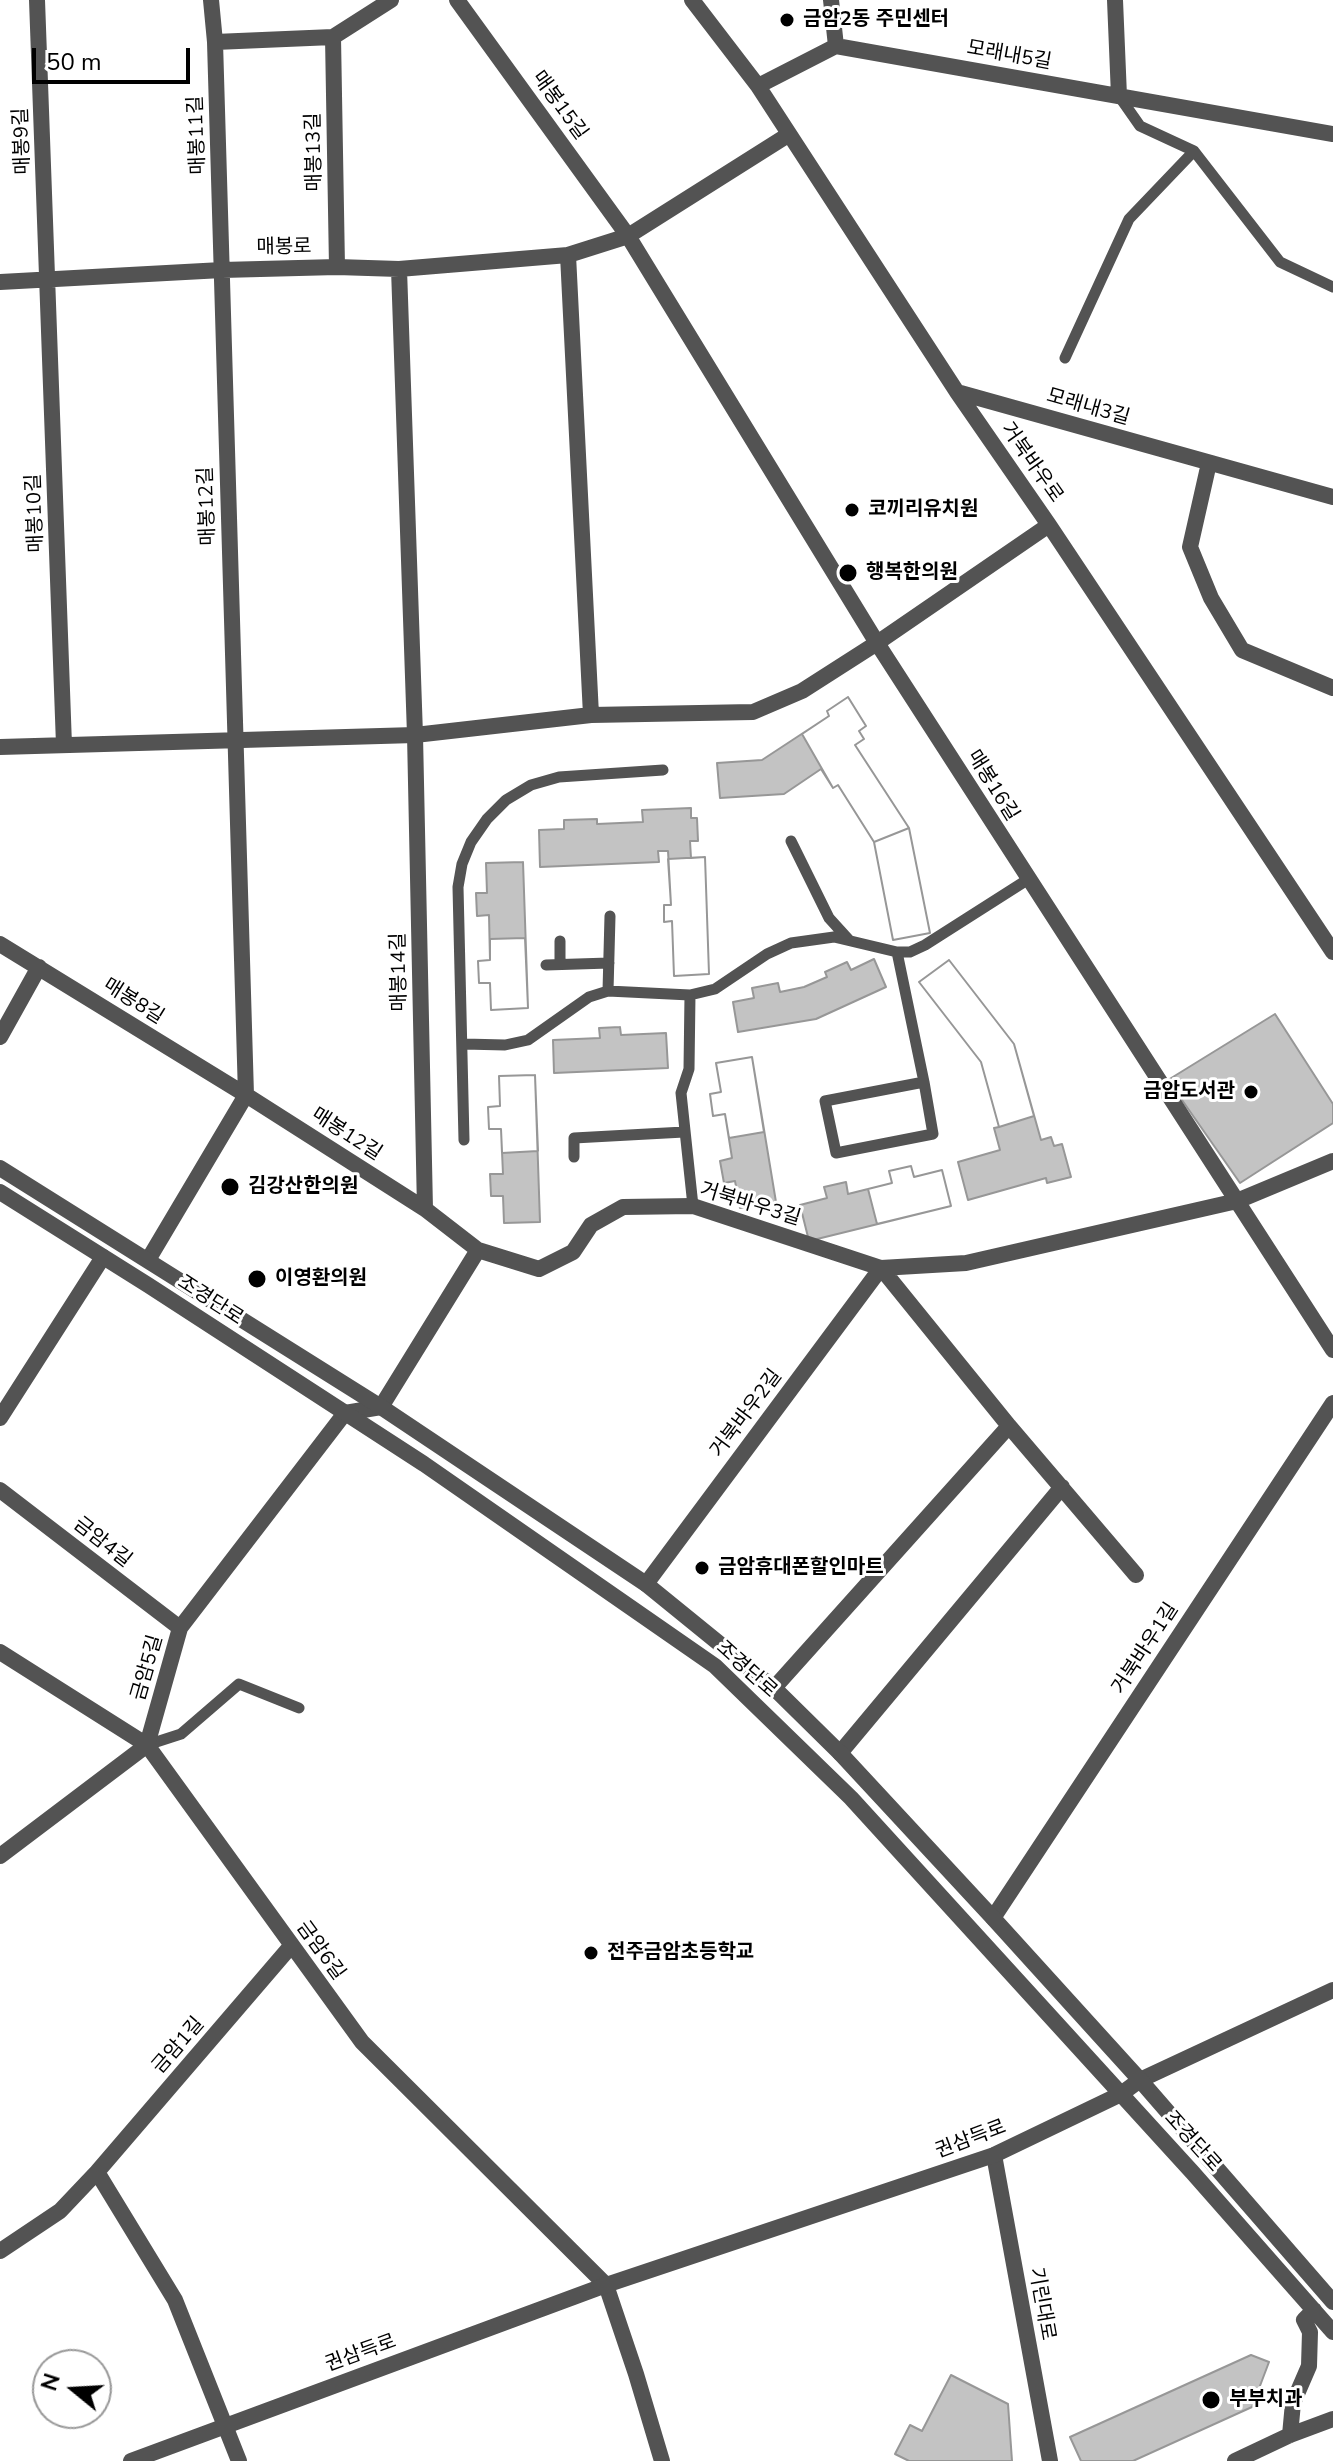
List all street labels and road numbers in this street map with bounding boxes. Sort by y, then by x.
street label: 모래내5길 [965,37,1053,75]
street label: 매봉15길 [526,67,592,145]
street label: 매봉11길 [185,95,211,175]
street label: 매봉9길 [10,107,36,175]
street label: 매봉13길 [302,112,328,192]
street label: 매봉로 [256,236,312,260]
street label: 모래내3길 [1044,385,1132,431]
street label: 거북바우로 [995,418,1067,508]
street label: 매봉12길 [195,466,221,546]
street label: 매봉10길 [23,473,49,553]
street label: 매봉16길 [961,746,1023,826]
street label: 매봉14길 [387,932,413,1012]
street label: 매봉8길 [98,974,168,1030]
street label: 매봉12길 [306,1103,386,1167]
street label: 거북바우3길 [697,1178,803,1232]
street label: 조경단로 [173,1271,247,1331]
street label: 거북바우2길 [706,1365,788,1463]
street label: 금암4길 [68,1513,136,1573]
street label: 거북바우1길 [1108,1599,1184,1699]
street label: 금암5길 [127,1632,169,1704]
street label: 조경단로 [711,1636,781,1704]
street label: 금암6길 [291,1917,349,1985]
street label: 금암1길 [148,2013,210,2079]
street label: 조경단로 [1158,2107,1226,2177]
street label: 권삼득로 [932,2116,1010,2164]
street label: 기린대로 [1023,2266,1059,2342]
street label: 권삼득로 [322,2330,400,2378]

